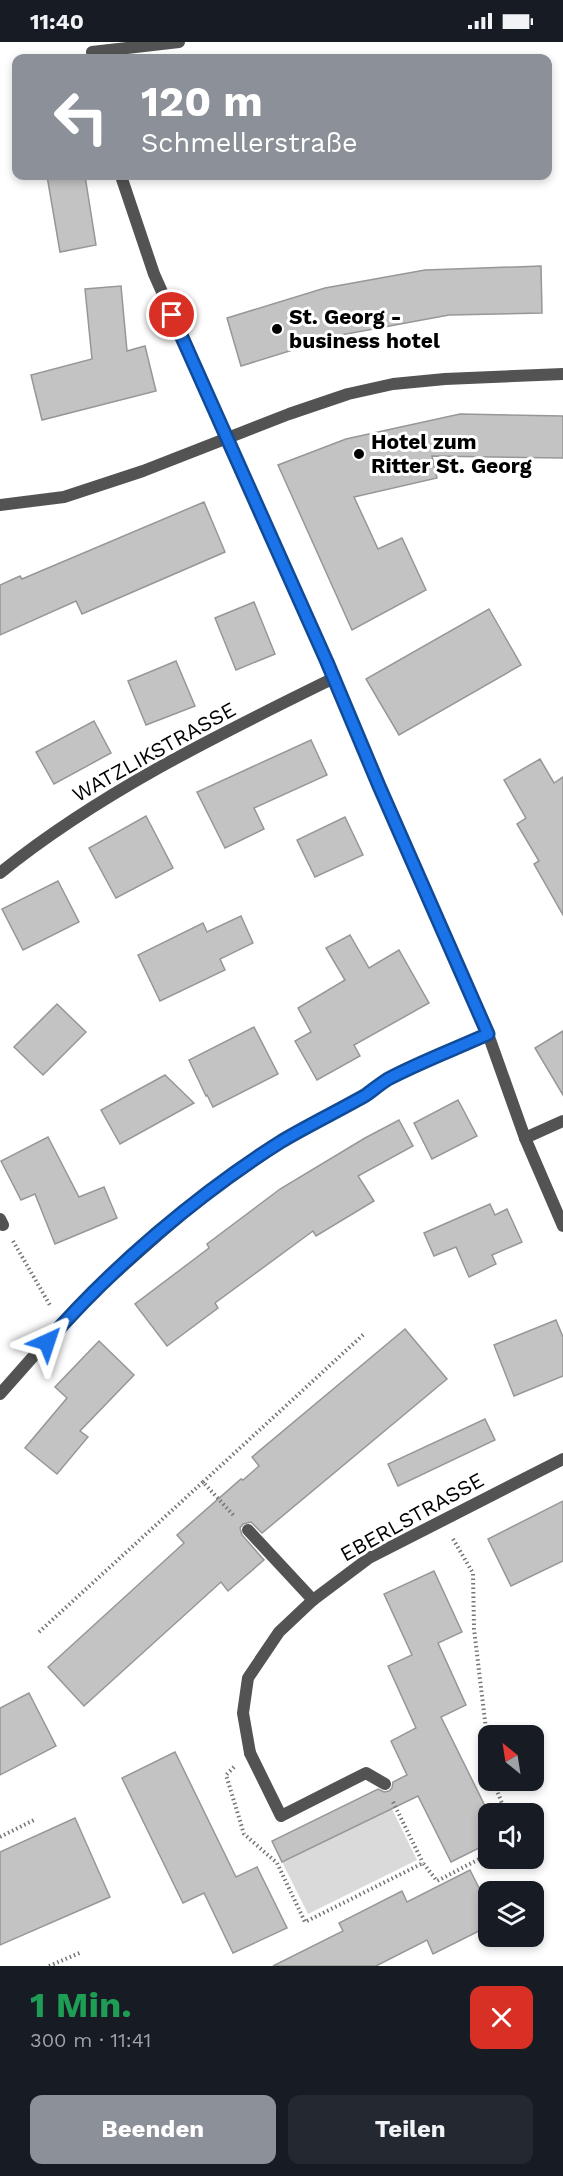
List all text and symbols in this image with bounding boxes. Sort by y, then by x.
text: 11:40 [30,9,84,34]
text: 120 m [141,77,263,126]
icon: left [42,78,120,156]
text: Schmellerstraße [141,127,358,159]
pin [146,289,197,340]
icon: arrive [155,298,188,331]
place label: St. Georg - business hotel [289,304,440,353]
marker: St. Georg - business hotel [270,322,284,336]
place label: Hotel zum Ritter St. Georg [371,429,532,478]
marker: Hotel zum Ritter St. Georg [352,447,366,461]
street label: WATZLIKSTRASSE [68,696,240,807]
position arrow [15,1310,79,1374]
street label: EBERLSTRASSE [335,1467,488,1566]
north arrow [478,1725,544,1791]
map controls [478,1725,544,1947]
button: sound [478,1803,544,1869]
button: layers [478,1881,544,1947]
text: 1 Min. [30,1984,132,2026]
button: close [470,1986,533,2049]
text: 300 m · 11:41 [30,2028,151,2052]
button: Beenden [30,2095,276,2164]
button: Teilen [288,2095,533,2164]

